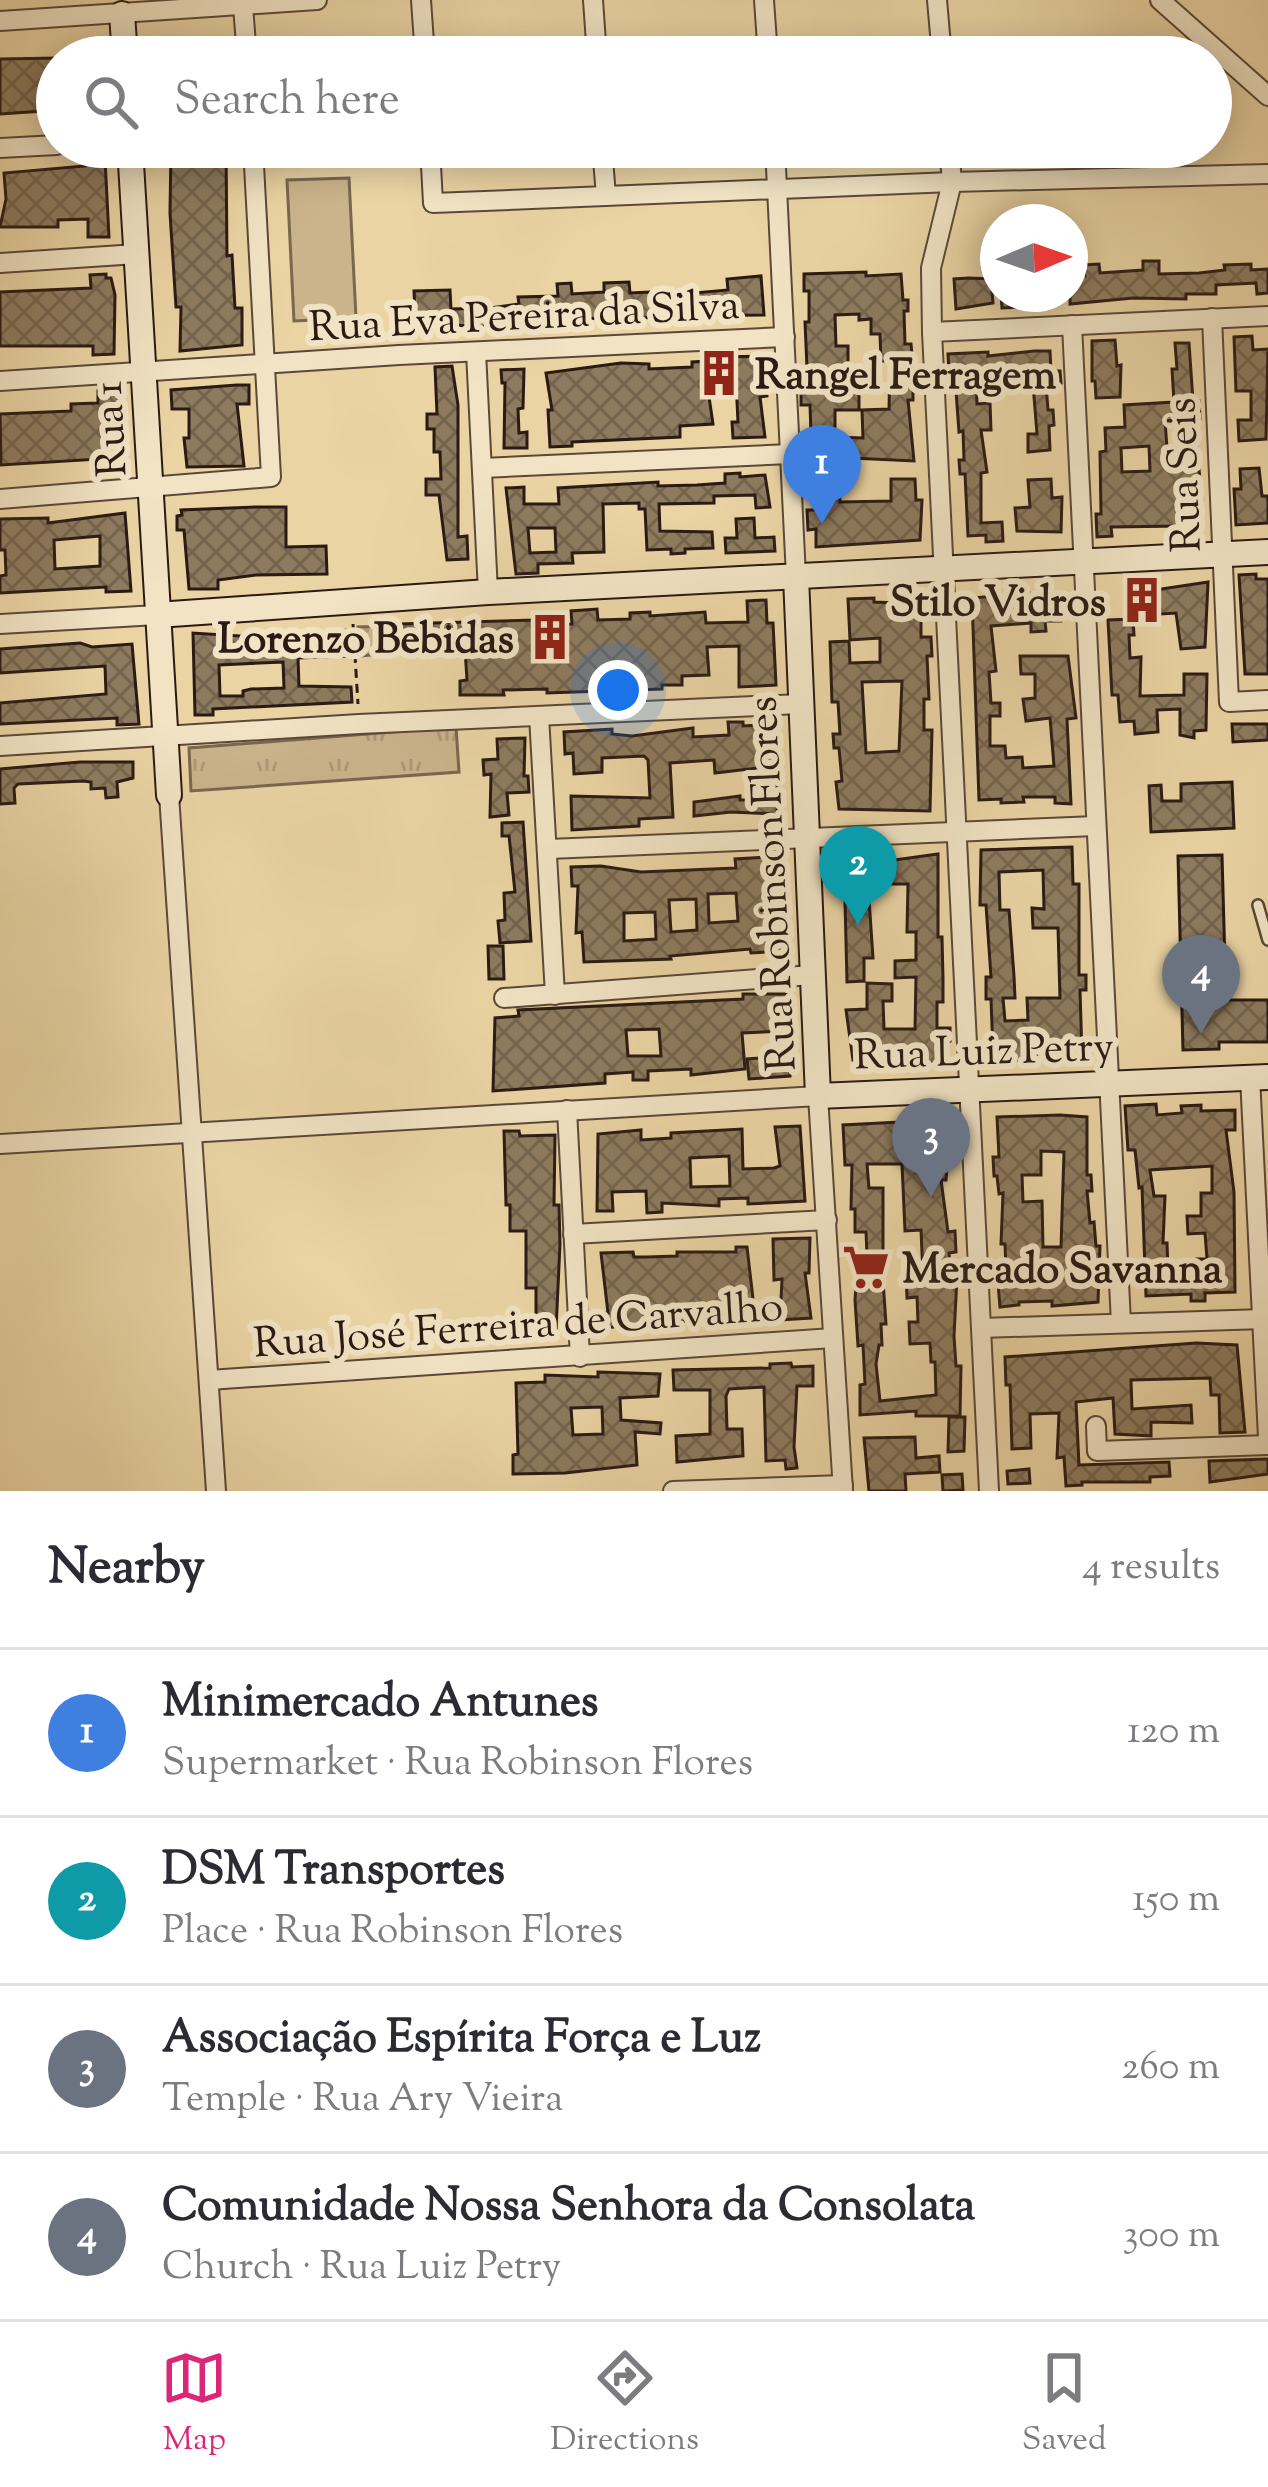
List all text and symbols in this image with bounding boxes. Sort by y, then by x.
search box [36,36,1232,168]
icon: search [78,69,144,135]
text: Search here [174,70,400,135]
north arrow [980,204,1088,312]
street label: Rua Eva Pereira da Silva [307,278,741,360]
building icon: Rangel Ferragem [694,348,744,398]
place label: Rangel Ferragem [755,348,1057,408]
street label: Rua 1 [81,379,145,478]
street label: Rua Seis [1154,397,1220,553]
pin: 1 [783,425,861,524]
place label: Stilo Vidros [890,575,1106,635]
building icon: Stilo Vidros [1117,575,1167,625]
place label: Lorenzo Bebidas [218,612,514,672]
building icon: Lorenzo Bebidas [525,612,575,662]
your location [588,660,648,720]
street label: Rua Robinson Flores [735,695,815,1073]
pin: 2 [819,826,897,925]
pin: 4 [1162,935,1240,1034]
street label: Rua Luiz Petry [853,1019,1115,1089]
pin: 3 [892,1098,970,1197]
supermarket icon: Mercado Savanna [841,1242,891,1292]
place label: Mercado Savanna [902,1242,1223,1302]
street label: Rua José Ferreira de Carvalho [252,1280,785,1376]
text: Nearby [48,1533,205,1606]
text: 4 results [1082,1541,1220,1597]
text: Minimercado Antunes [162,1672,599,1737]
text: 1 [80,1705,94,1761]
text: 120 m [1127,1705,1220,1761]
text: Supermarket · Rua Robinson Flores [162,1737,753,1793]
text: DSM Transportes [162,1840,505,1905]
text: 2 [78,1873,96,1929]
text: 150 m [1132,1873,1220,1929]
text: Place · Rua Robinson Flores [162,1905,623,1961]
text: Associação Espírita Força e Luz [162,2008,761,2073]
text: 3 [79,2041,95,2097]
text: 260 m [1121,2041,1220,2097]
text: Temple · Rua Ary Vieira [162,2073,563,2129]
text: Comunidade Nossa Senhora da Consolata [162,2176,975,2241]
text: 4 [77,2209,97,2265]
text: 300 m [1123,2209,1220,2265]
text: Church · Rua Luiz Petry [162,2241,561,2297]
tab: Map [161,2345,227,2465]
tab: Directions [550,2345,699,2465]
tab: Saved [1022,2345,1107,2465]

